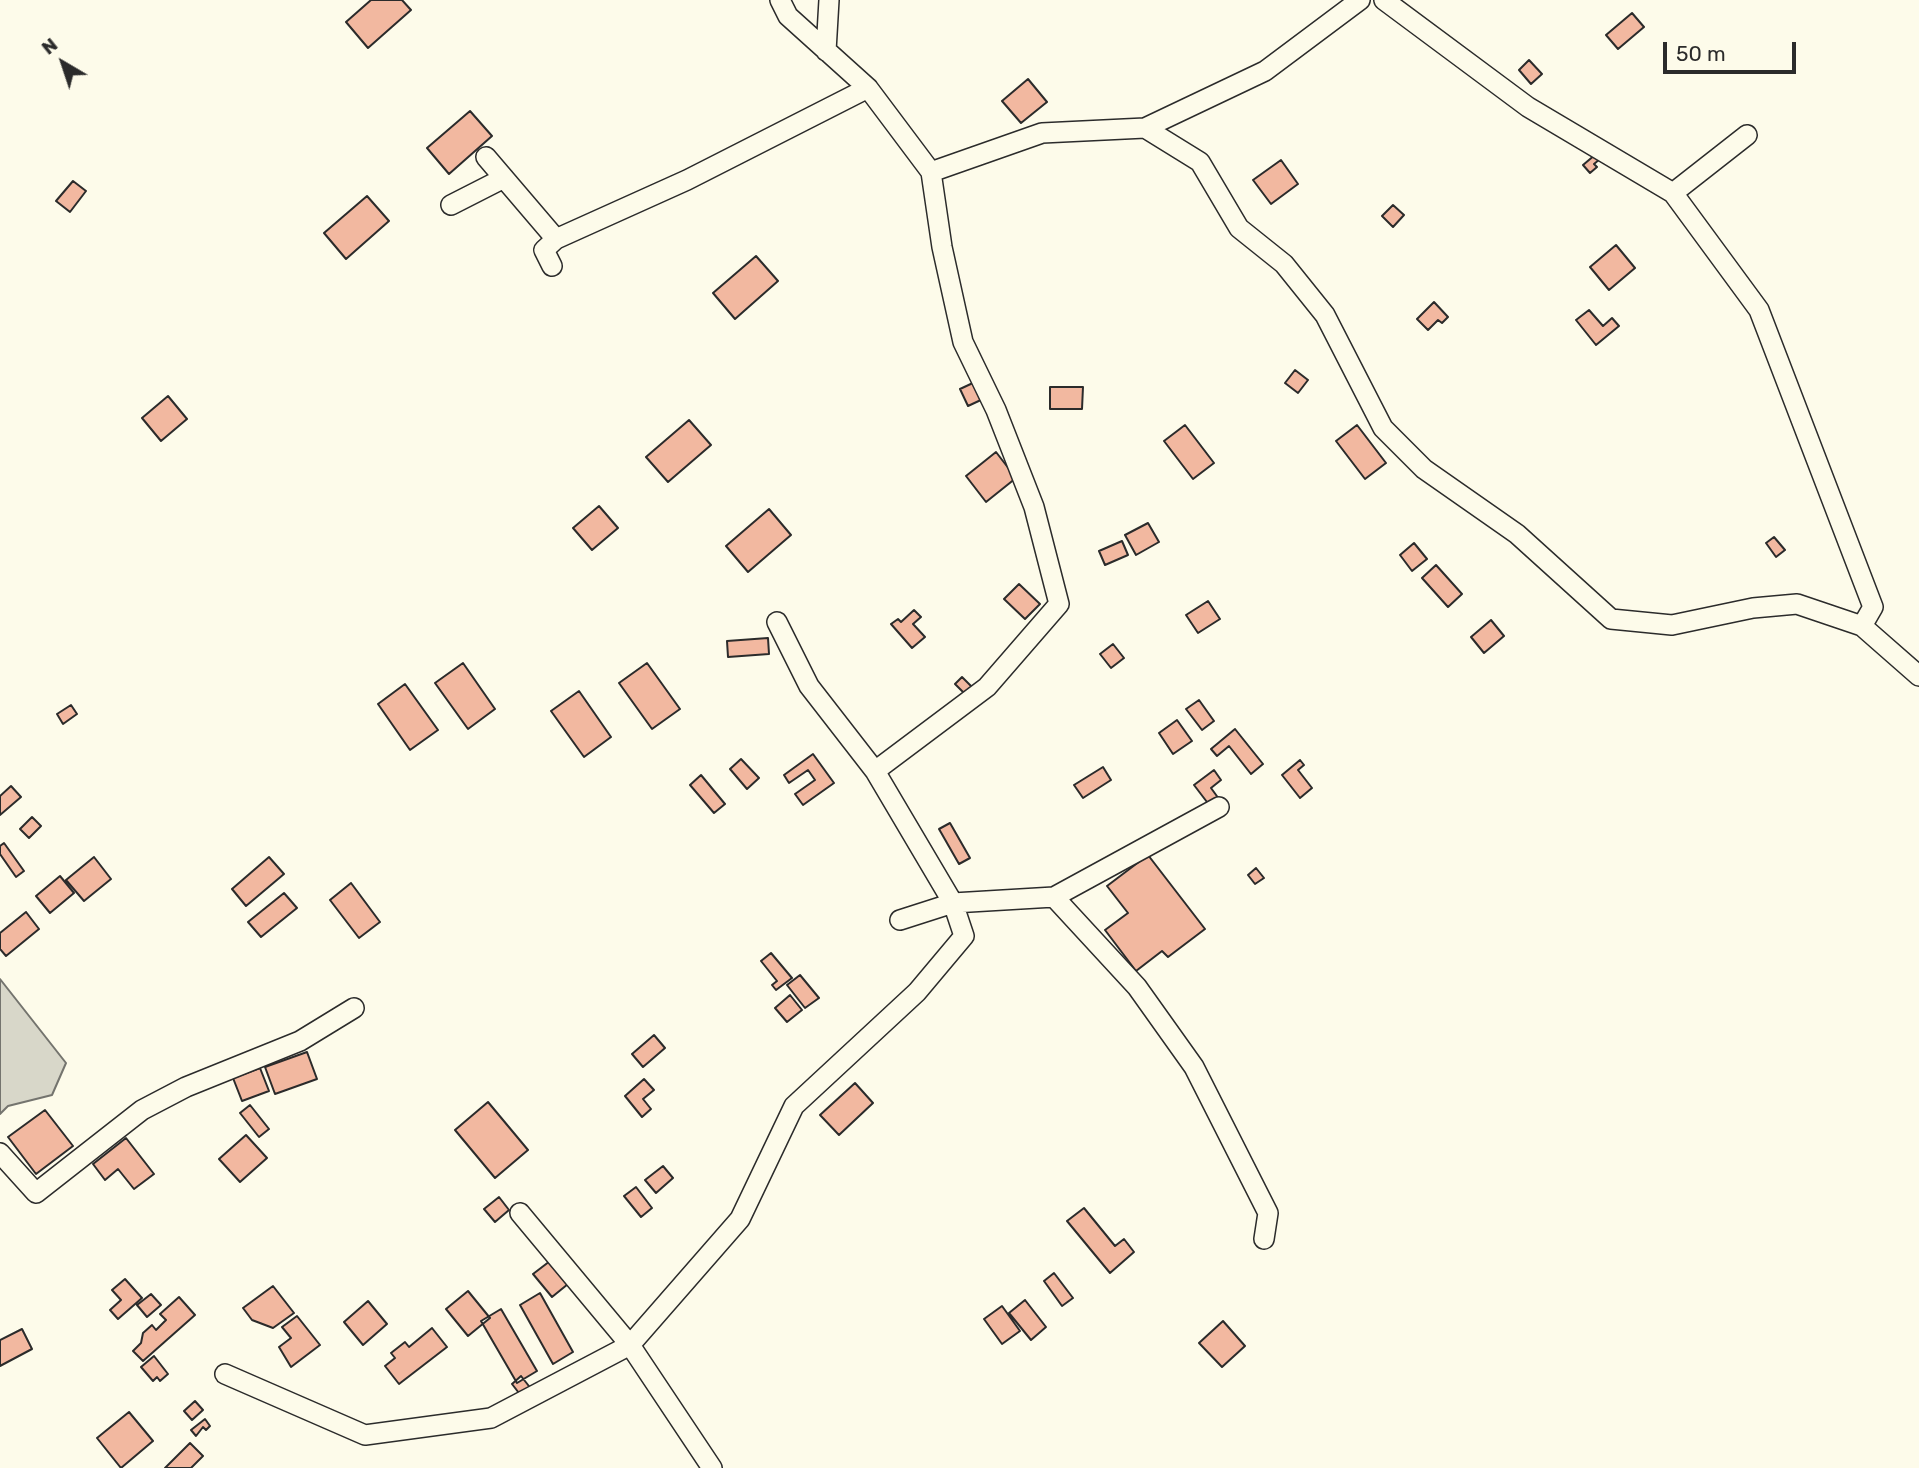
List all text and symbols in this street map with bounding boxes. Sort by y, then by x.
north arrow [28,28,98,98]
scale bar [1667,28,1800,72]
text: N [37,33,62,60]
text: 50 m [1676,41,1726,66]

